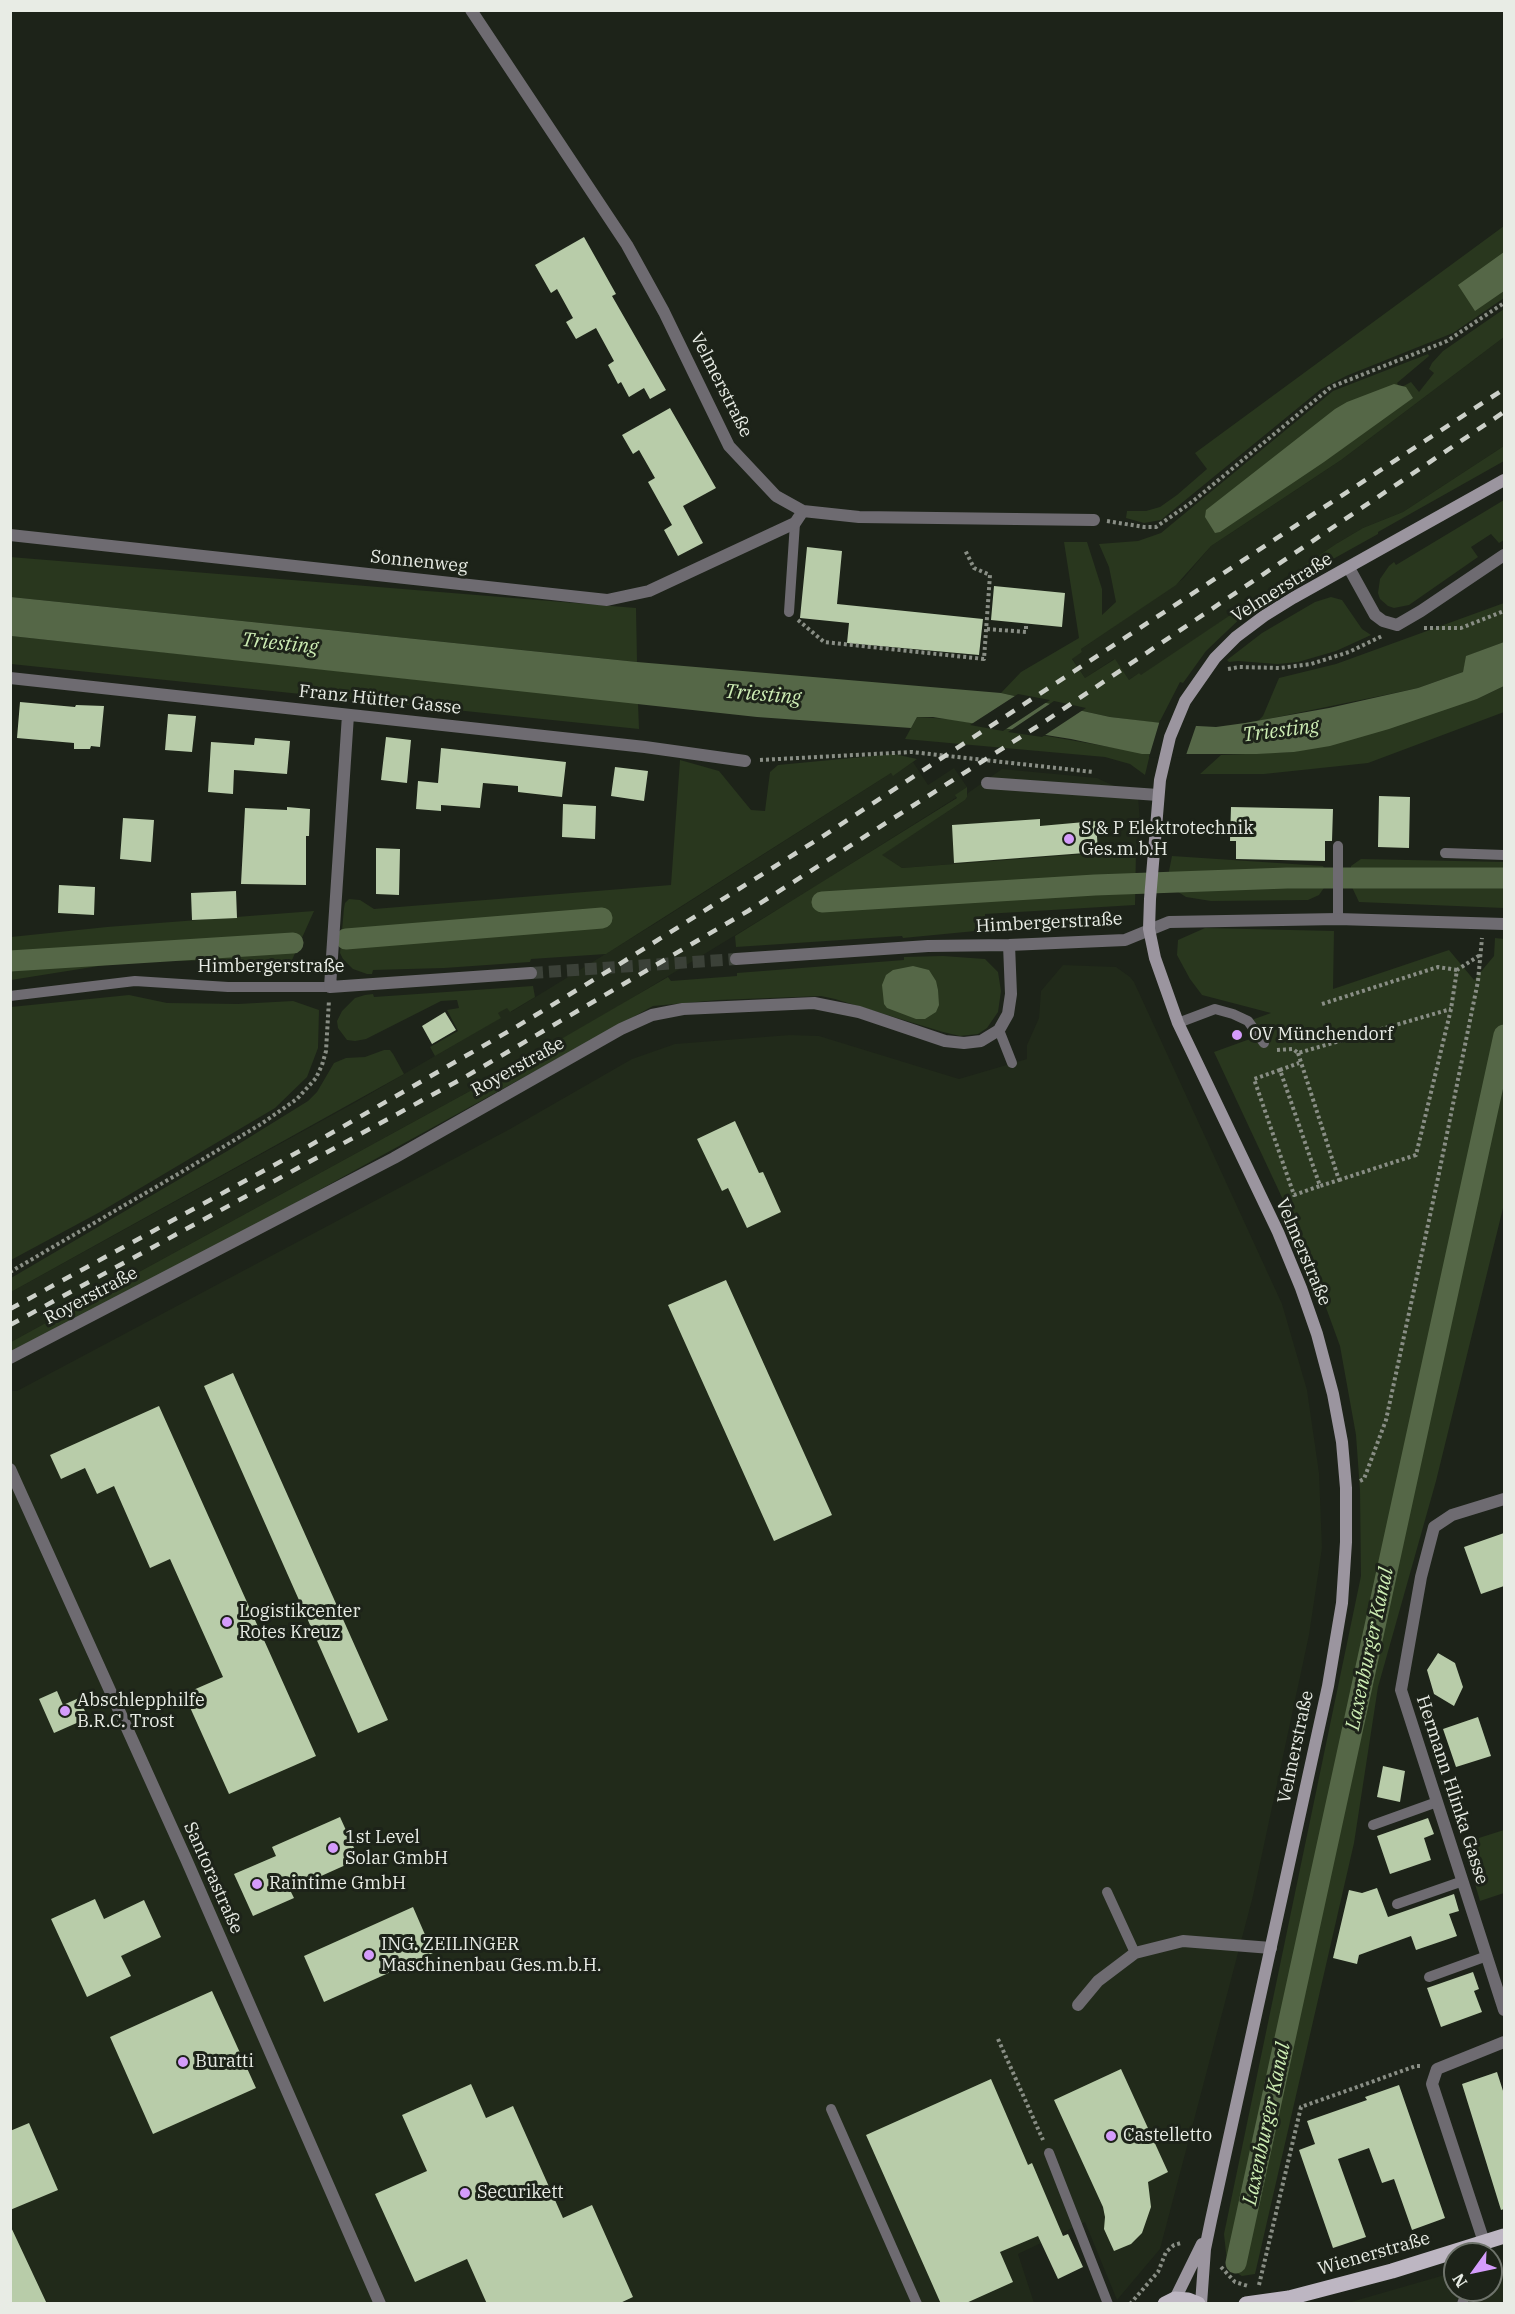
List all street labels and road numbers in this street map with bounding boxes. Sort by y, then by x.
street label: Velmerstraße [685,329,757,441]
street label: Sonnenweg [369,546,469,578]
street label: Velmerstraße [1228,548,1336,628]
street label: Franz Hütter Gasse [298,681,462,719]
street label: Himbergerstraße [975,908,1123,938]
street label: Himbergerstraße [198,956,344,978]
street label: Royerstraße [468,1033,568,1101]
street label: Velmerstraße [1271,1195,1335,1309]
street label: Royerstraße [40,1262,142,1330]
street label: Velmerstraße [1274,1689,1318,1805]
street label: Hermann Hlinka Gasse [1411,1693,1493,1887]
street label: Santorastraße [179,1819,247,1937]
street label: Wienerstraße [1315,2228,1433,2280]

